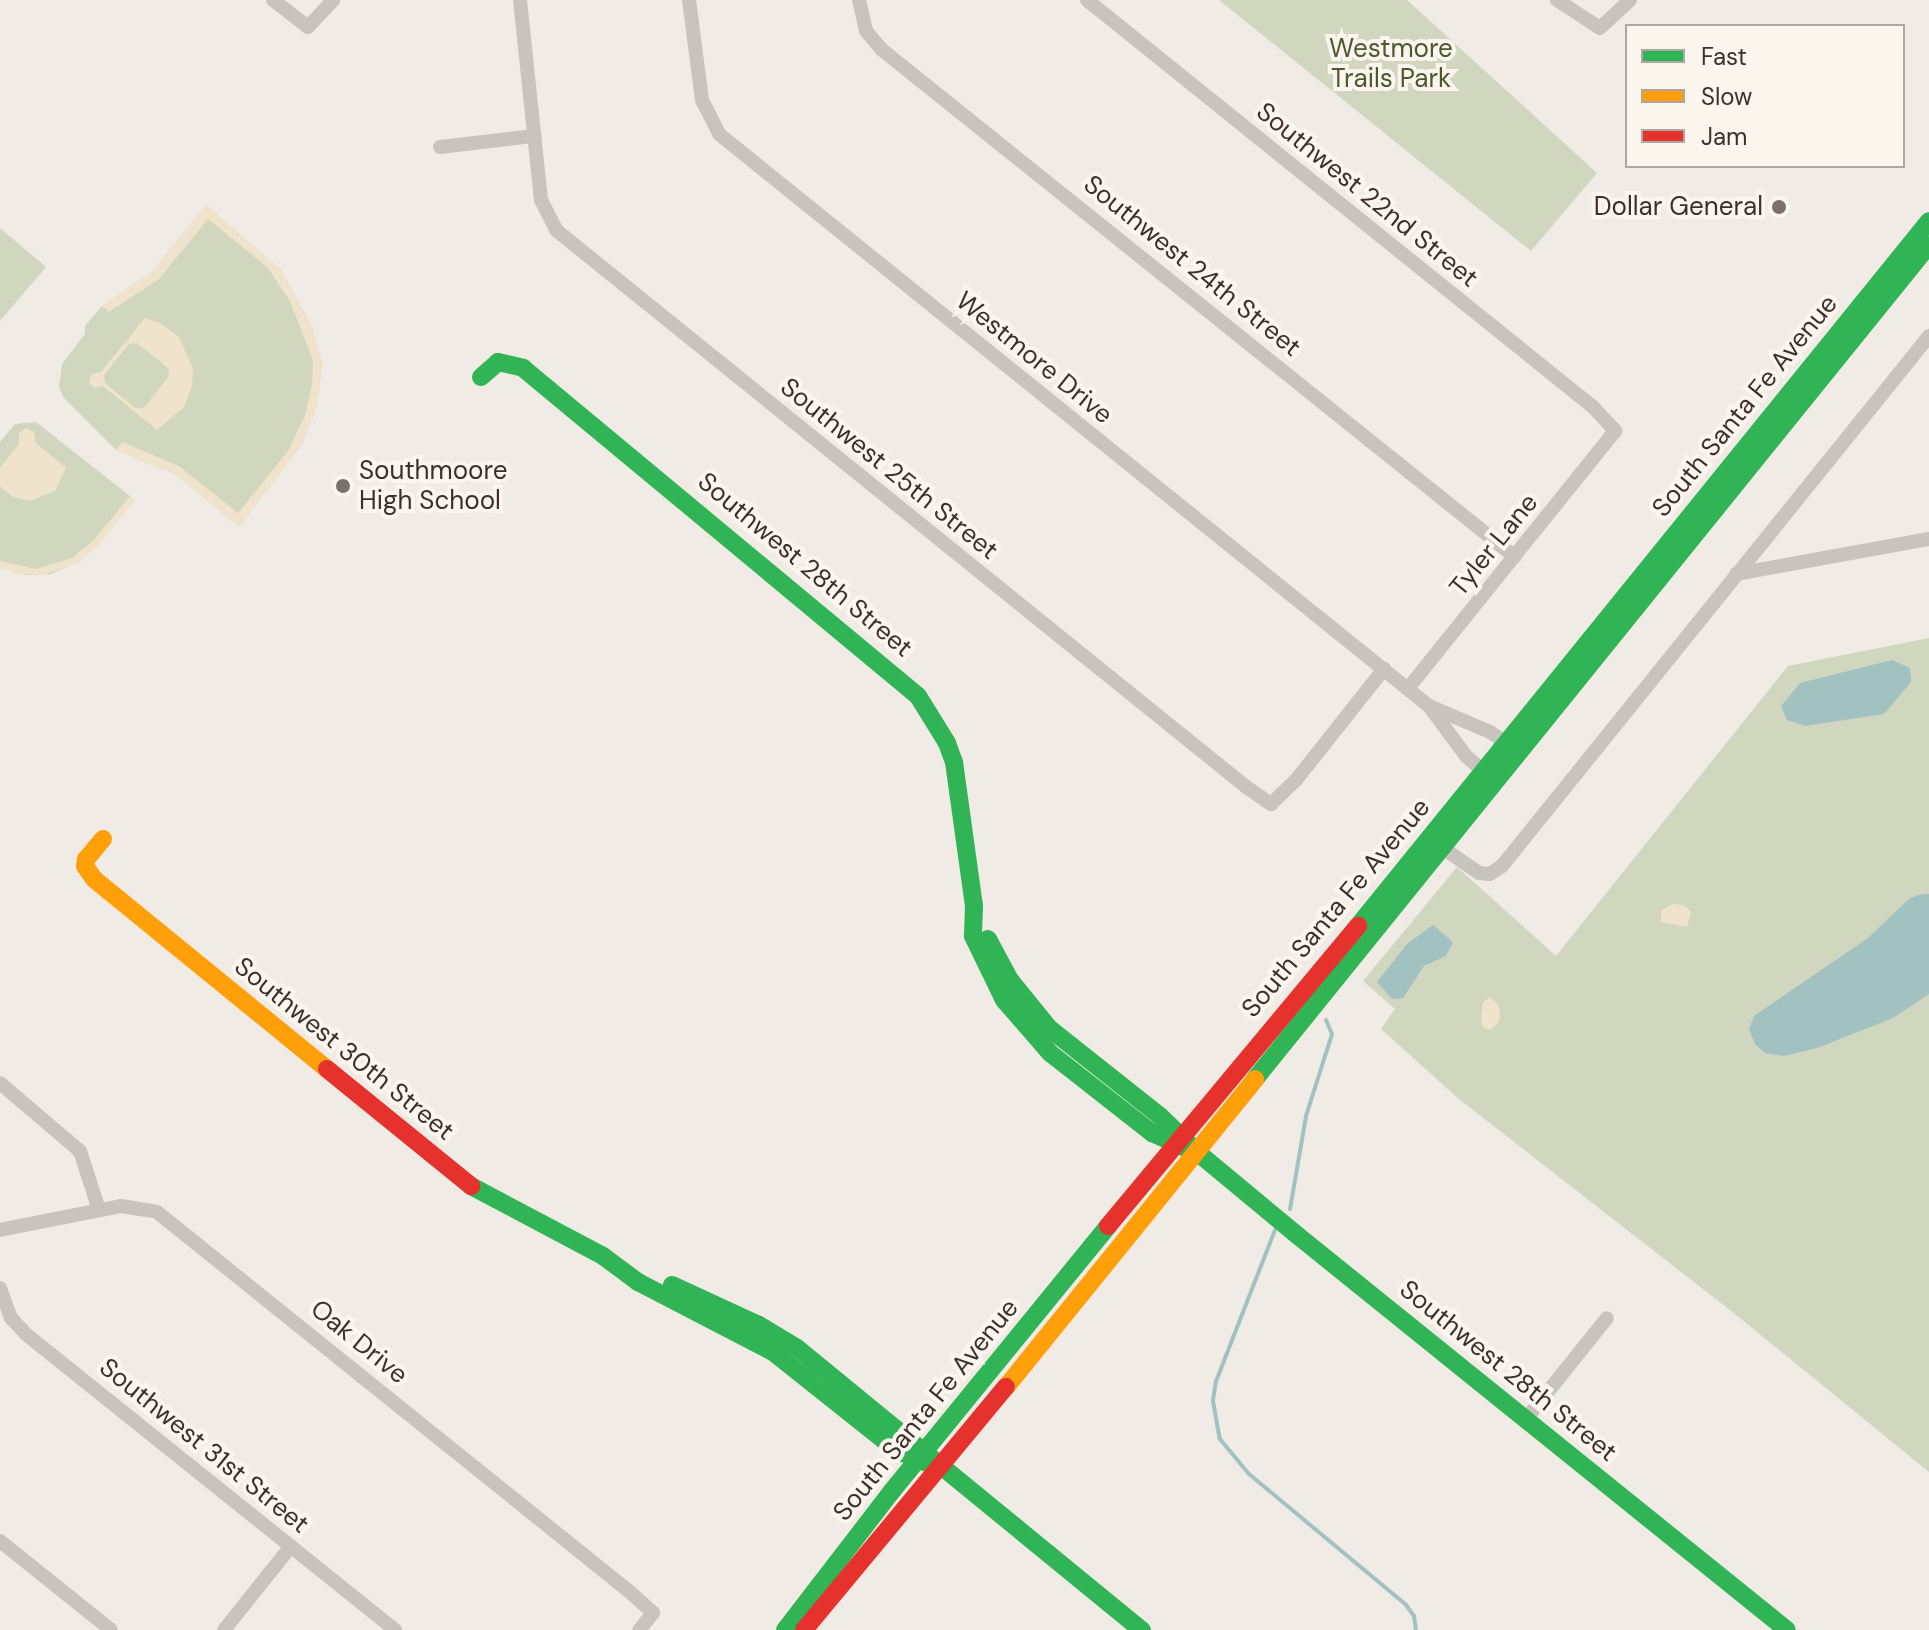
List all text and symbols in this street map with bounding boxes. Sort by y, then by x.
legend [1625,24,1905,168]
park label: Westmore Trails Park [1329,33,1453,94]
text: Fast [1701,41,1747,72]
text: Slow [1701,81,1752,112]
street label: Southwest 22nd Street [1250,96,1484,294]
text: Jam [1701,121,1747,152]
street label: Southwest 24th Street [1077,169,1307,363]
place label: Dollar General [1594,191,1763,223]
marker: Dollar General [1770,198,1788,216]
street label: Westmore Drive [949,285,1119,431]
street label: South Santa Fe Avenue [1646,289,1844,523]
street label: Southwest 25th Street [774,372,1004,566]
place label: Southmoore High School [359,455,507,516]
street label: Southwest 28th Street [691,466,919,664]
marker: Southmoore High School [334,477,352,495]
street label: Tyler Lane [1443,488,1545,602]
street label: South Santa Fe Avenue [1235,792,1437,1024]
street label: Southwest 30th Street [228,951,460,1147]
street label: Southwest 28th Street [1393,1274,1623,1468]
street label: Oak Drive [304,1293,414,1391]
street label: South Santa Fe Avenue [827,1293,1025,1527]
street label: Southwest 31st Street [93,1352,315,1540]

